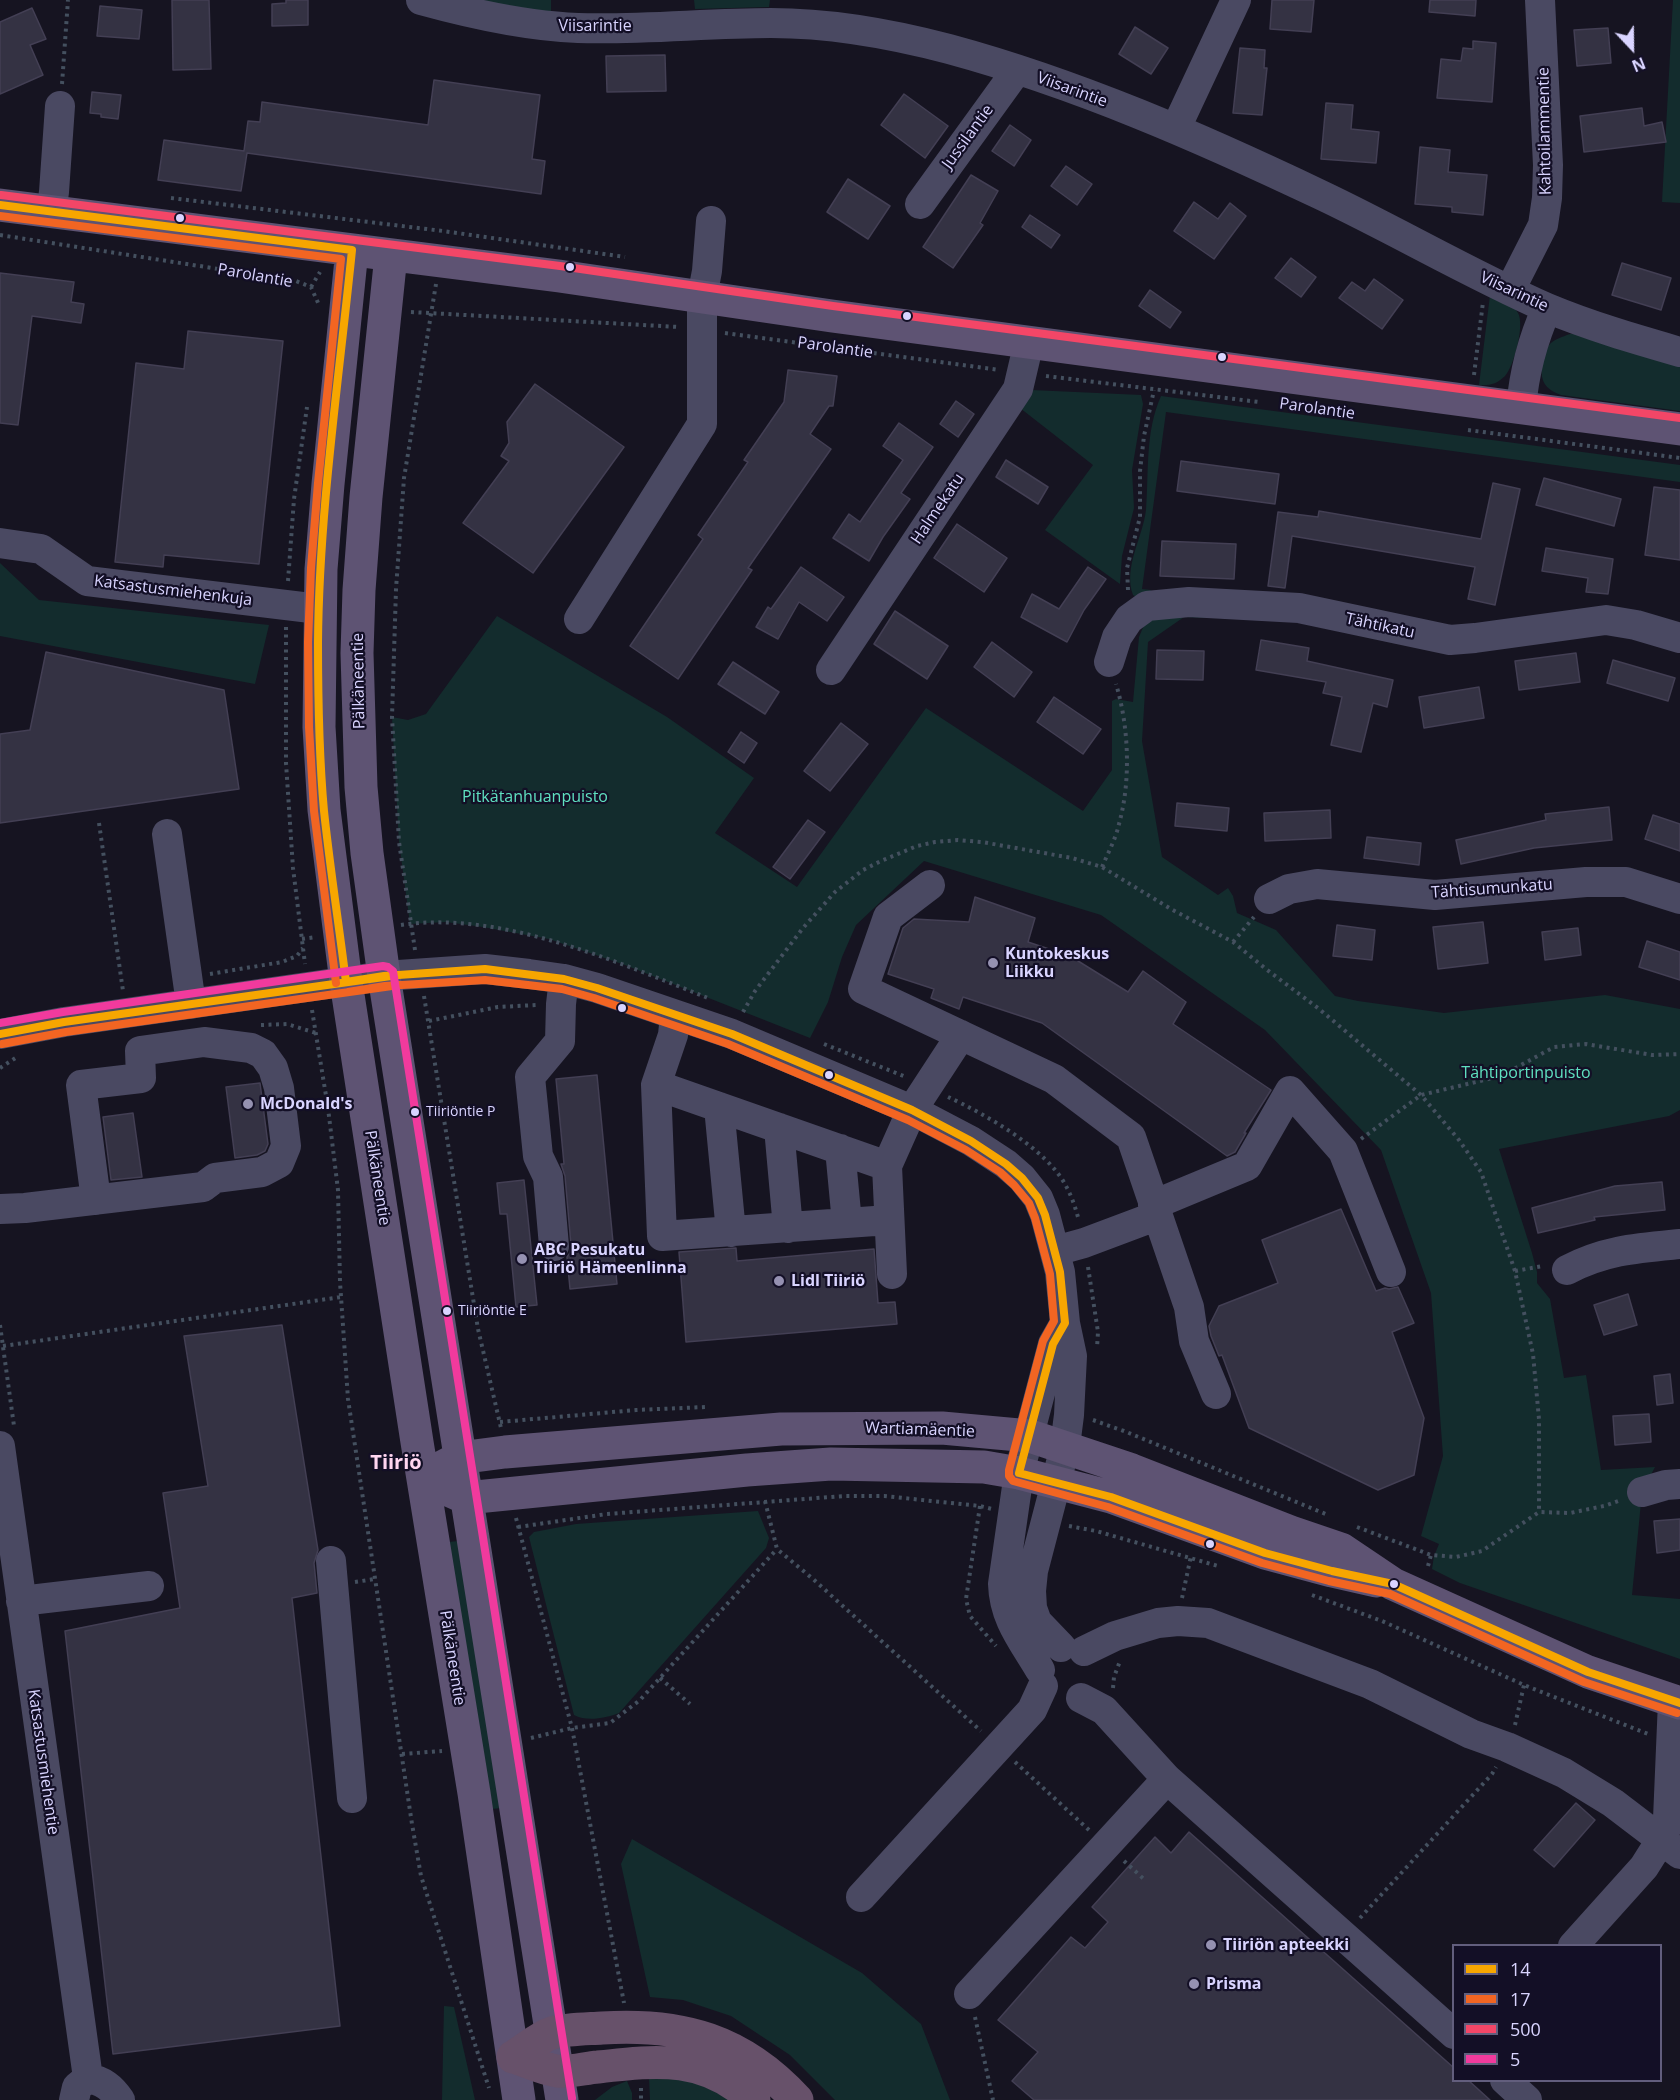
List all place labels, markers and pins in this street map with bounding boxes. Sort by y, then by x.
unlabelled marker [174,212,186,224]
unlabelled marker [564,261,576,273]
unlabelled marker [901,310,913,322]
unlabelled marker [1216,351,1228,363]
place label: Kuntokeskus Liikku [1005,944,1109,982]
marker: Kuntokeskus Liikku [986,956,1000,970]
unlabelled marker [616,1002,628,1014]
unlabelled marker [823,1069,835,1081]
place label: McDonald's [260,1094,352,1114]
marker: McDonald's [241,1097,255,1111]
place label: Tiiriöntie P [426,1104,495,1120]
marker: Tiiriöntie P [409,1106,421,1118]
place label: ABC Pesukatu Tiiriö Hämeenlinna [534,1240,687,1278]
marker: ABC Pesukatu Tiiriö Hämeenlinna [515,1252,529,1266]
place label: Lidl Tiiriö [791,1271,865,1291]
marker: Lidl Tiiriö [772,1274,786,1288]
place label: Tiiriöntie E [458,1303,527,1319]
marker: Tiiriöntie E [441,1305,453,1317]
unlabelled marker [1204,1538,1216,1550]
unlabelled marker [1388,1578,1400,1590]
place label: Tiiriön apteekki [1223,1935,1349,1955]
marker: Tiiriön apteekki [1204,1938,1218,1952]
place label: Prisma [1206,1974,1262,1994]
marker: Prisma [1187,1977,1201,1991]

